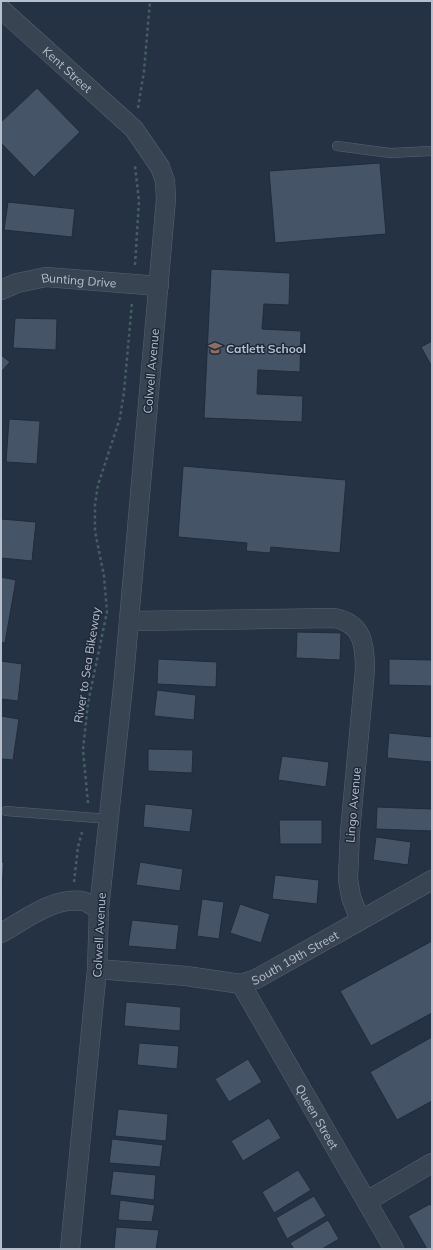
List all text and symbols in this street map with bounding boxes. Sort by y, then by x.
street label: Kent Street [40,43,96,95]
street label: Bunting Drive [40,269,117,290]
street label: Colwell Avenue [140,328,162,414]
school or university icon: Catlett School [207,340,223,356]
place label: Catlett School [226,341,306,356]
street label: River to Sea Bikeway [70,605,104,724]
street label: Lingo Avenue [342,767,364,843]
street label: Colwell Avenue [89,892,109,978]
street label: South 19th Street [249,927,341,988]
street label: Queen Street [293,1081,342,1152]

